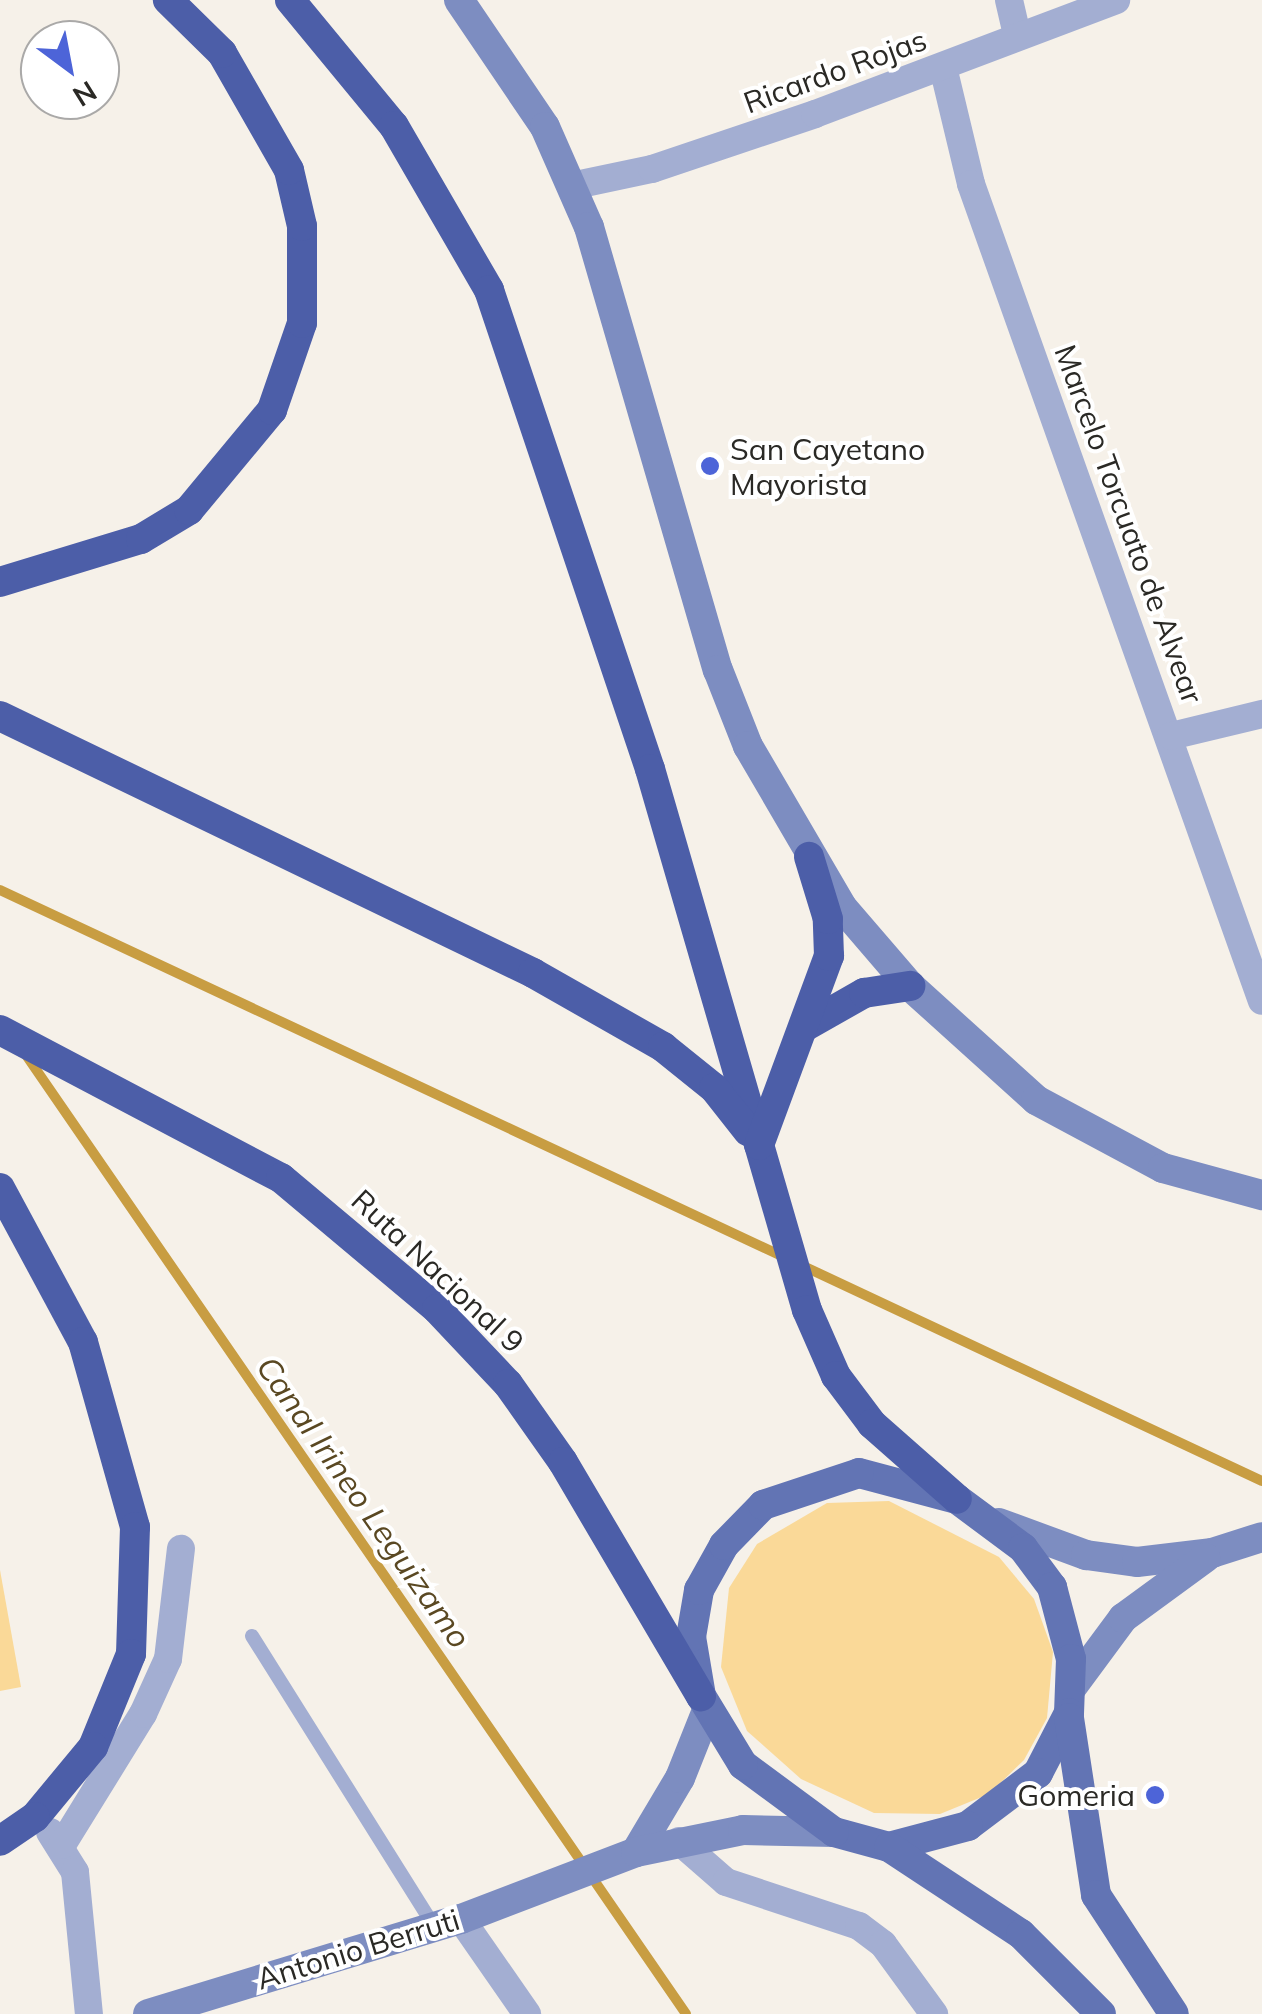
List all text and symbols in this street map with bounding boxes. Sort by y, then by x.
north arrow [20,20,120,120]
street label: Ricardo Rojas [739,21,931,121]
text: N [67,74,103,115]
street label: Marcelo Torcuato de Alvear [1047,340,1211,708]
place label: San Cayetano Mayorista [730,431,925,502]
marker: San Cayetano Mayorista [699,455,721,477]
street label: Ruta Nacional 9 [344,1182,532,1360]
water label: Canal Irineo Leguizamo [249,1349,479,1655]
place label: Gomeria [1017,1777,1135,1813]
marker: Gomeria [1144,1784,1166,1806]
street label: Antonio Berruti [252,1901,464,1997]

